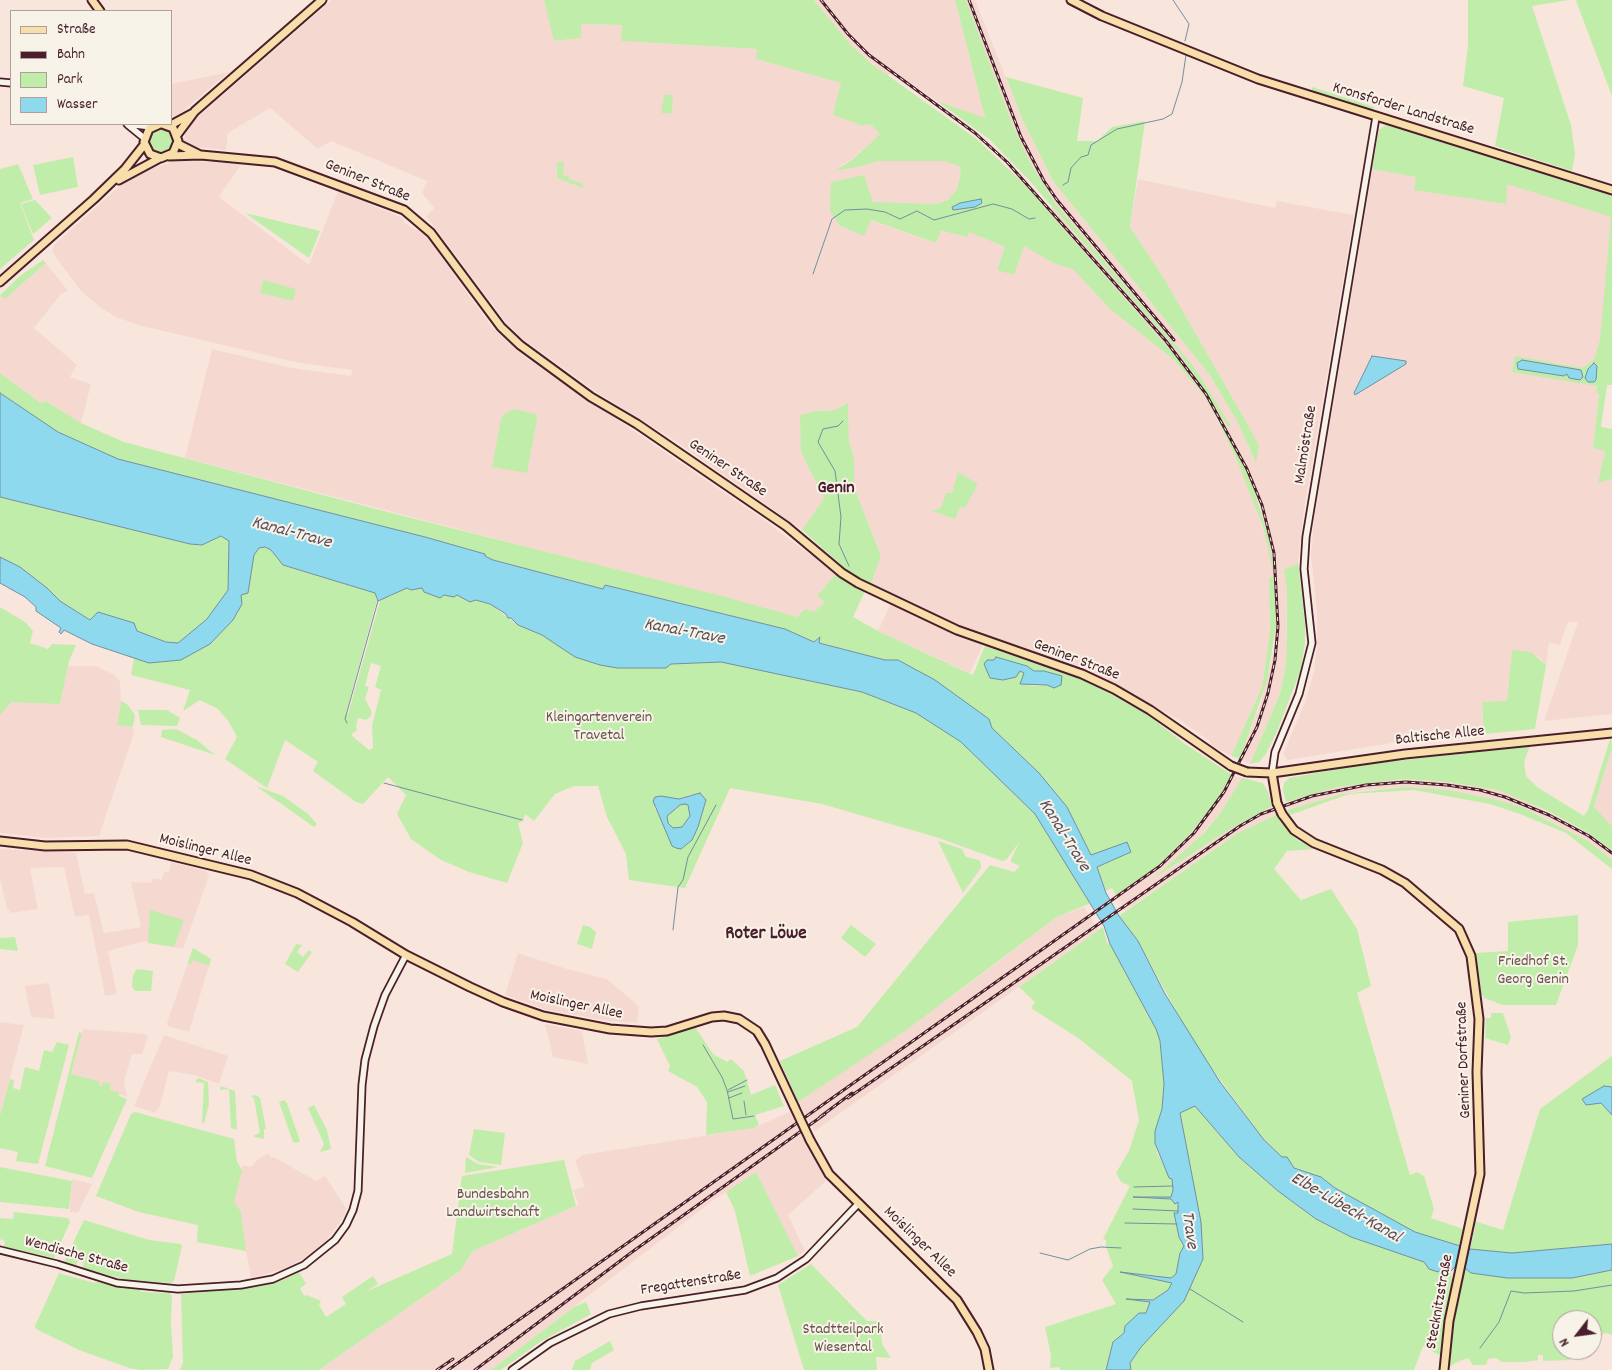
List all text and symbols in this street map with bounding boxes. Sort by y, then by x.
legend [10,10,172,125]
text: Straße [57,19,95,41]
text: Bahn [57,44,85,66]
text: Park [57,69,83,91]
street label: Kronsforder Landstraße [1330,79,1476,141]
text: Wasser [57,94,97,116]
street label: Geniner Straße [321,156,413,208]
street label: Malmöstraße [1291,404,1323,486]
street label: Geniner Straße [684,436,770,502]
district label: Genin [818,479,854,501]
water label: Kanal-Trave [249,513,333,555]
water label: Kanal-Trave [642,615,726,651]
street label: Geniner Straße [1030,636,1122,686]
park label: Kleingartenverein Travetal [546,709,652,747]
street label: Baltische Allee [1395,723,1485,751]
water label: Kanal-Trave [1032,796,1094,876]
street label: Moislinger Allee [157,830,253,872]
district label: Roter Löwe [725,924,807,946]
park label: Friedhof St. Georg Genin [1497,953,1569,991]
street label: Moislinger Allee [528,987,624,1025]
street label: Geniner Dorfstraße [1453,1001,1477,1119]
water label: Elbe-Lübeck-Kanal [1286,1169,1404,1249]
park label: Bundesbahn Landwirtschaft [446,1186,540,1224]
street label: Moislinger Allee [878,1203,960,1283]
water label: Trave [1175,1210,1201,1250]
street label: Wendische Straße [22,1233,130,1279]
street label: Stecknitzstraße [1423,1253,1459,1351]
street label: Fregattenstraße [639,1267,743,1301]
north arrow [1552,1310,1602,1360]
park label: Stadtteilpark Wiesental [803,1321,883,1359]
text: N [1554,1334,1575,1350]

